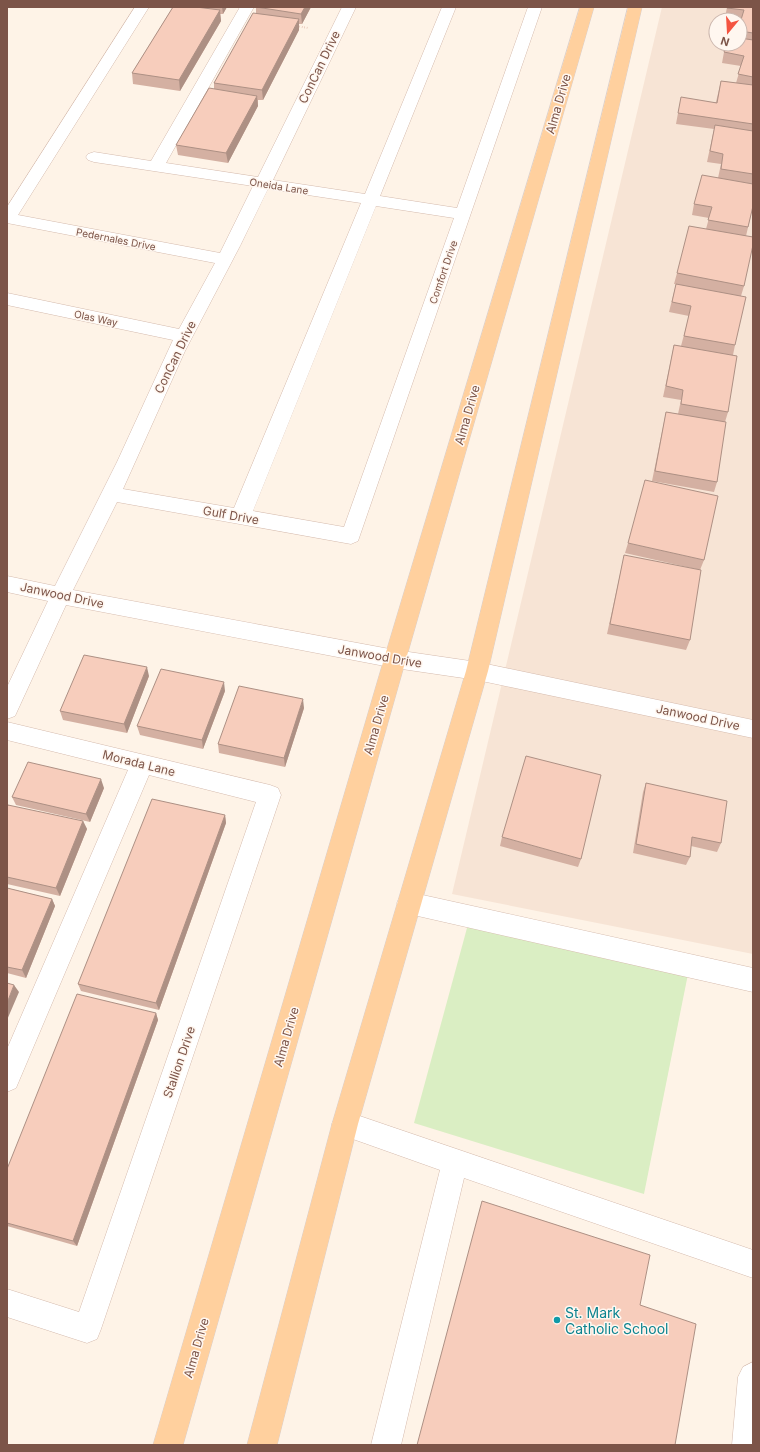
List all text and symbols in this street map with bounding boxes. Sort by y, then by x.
north arrow [708,12,748,52]
street label: ConCan Drive [295,28,343,106]
text: N [719,34,731,49]
street label: Alma Drive [542,72,574,136]
street label: Oneida Lane [249,175,309,197]
street label: Pedernales Drive [75,225,157,253]
street label: Comfort Drive [427,239,460,305]
street label: Olas Way [73,308,119,329]
street label: ConCan Drive [151,318,199,396]
street label: Alma Drive [451,383,483,447]
street label: Gulf Drive [202,503,260,527]
street label: Janwood Drive [19,579,105,611]
street label: Janwood Drive [337,641,423,671]
street label: Alma Drive [360,693,392,757]
street label: Janwood Drive [655,701,741,733]
street label: Morada Lane [101,747,177,779]
street label: Alma Drive [270,1005,302,1069]
street label: Stallion Drive [160,1024,198,1100]
place label: St. Mark Catholic School [565,1304,669,1337]
marker: St. Mark Catholic School [552,1315,562,1325]
street label: Alma Drive [180,1316,212,1380]

